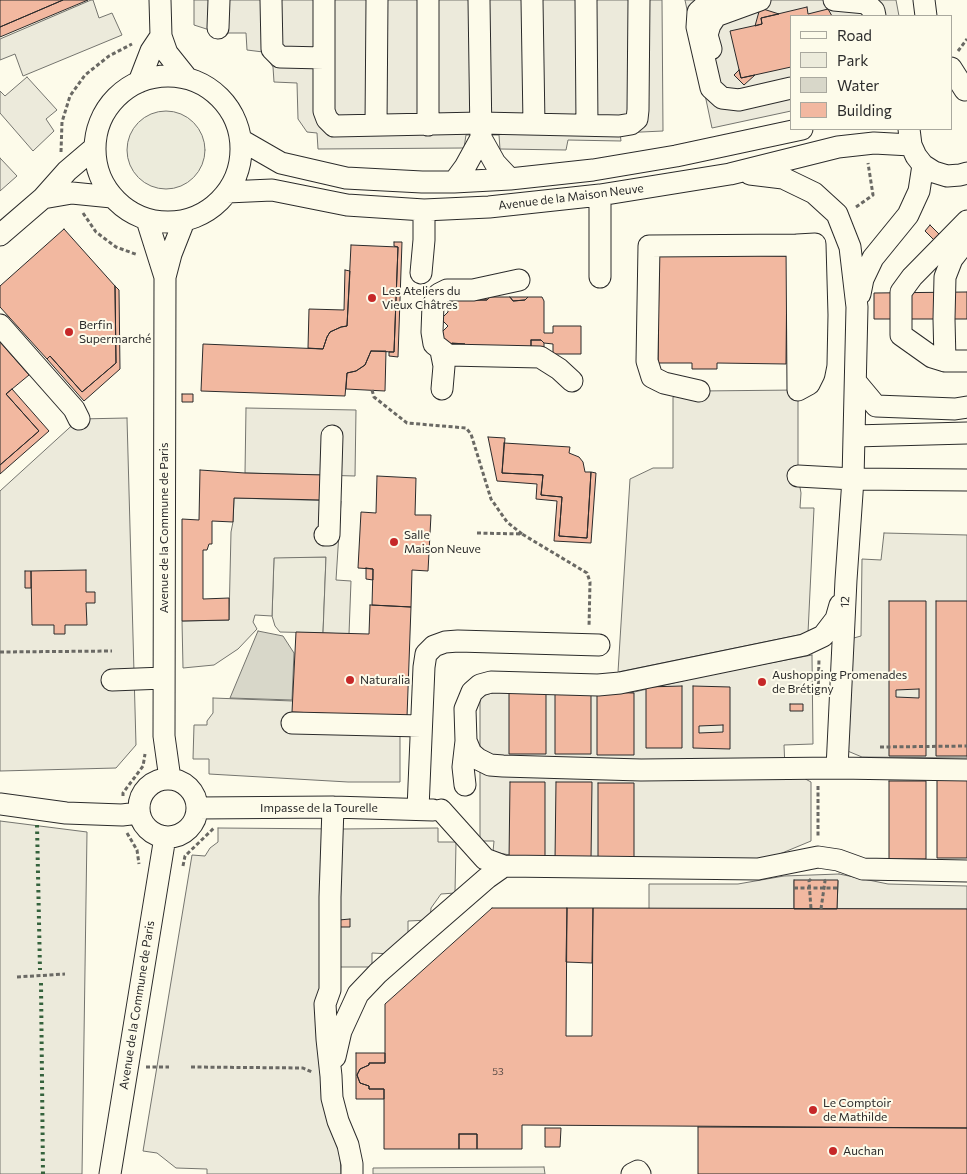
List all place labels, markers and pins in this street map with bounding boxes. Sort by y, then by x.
place label: Les Ateliers du Vieux Châtres [382,284,460,312]
marker: Les Ateliers du Vieux Châtres [366,292,378,304]
place label: Berfin Supermarché [79,318,151,346]
marker: Berfin Supermarché [63,326,75,338]
place label: Salle Maison Neuve [404,528,481,556]
marker: Salle Maison Neuve [388,536,400,548]
place label: Aushopping Promenades de Brétigny [772,668,907,696]
place label: Naturalia [360,673,410,687]
marker: Naturalia [344,674,356,686]
marker: Aushopping Promenades de Brétigny [756,676,768,688]
place label: Le Comptoir de Mathilde [823,1096,891,1124]
marker: Le Comptoir de Mathilde [807,1104,819,1116]
place label: Auchan [843,1144,884,1158]
marker: Auchan [827,1145,839,1157]

